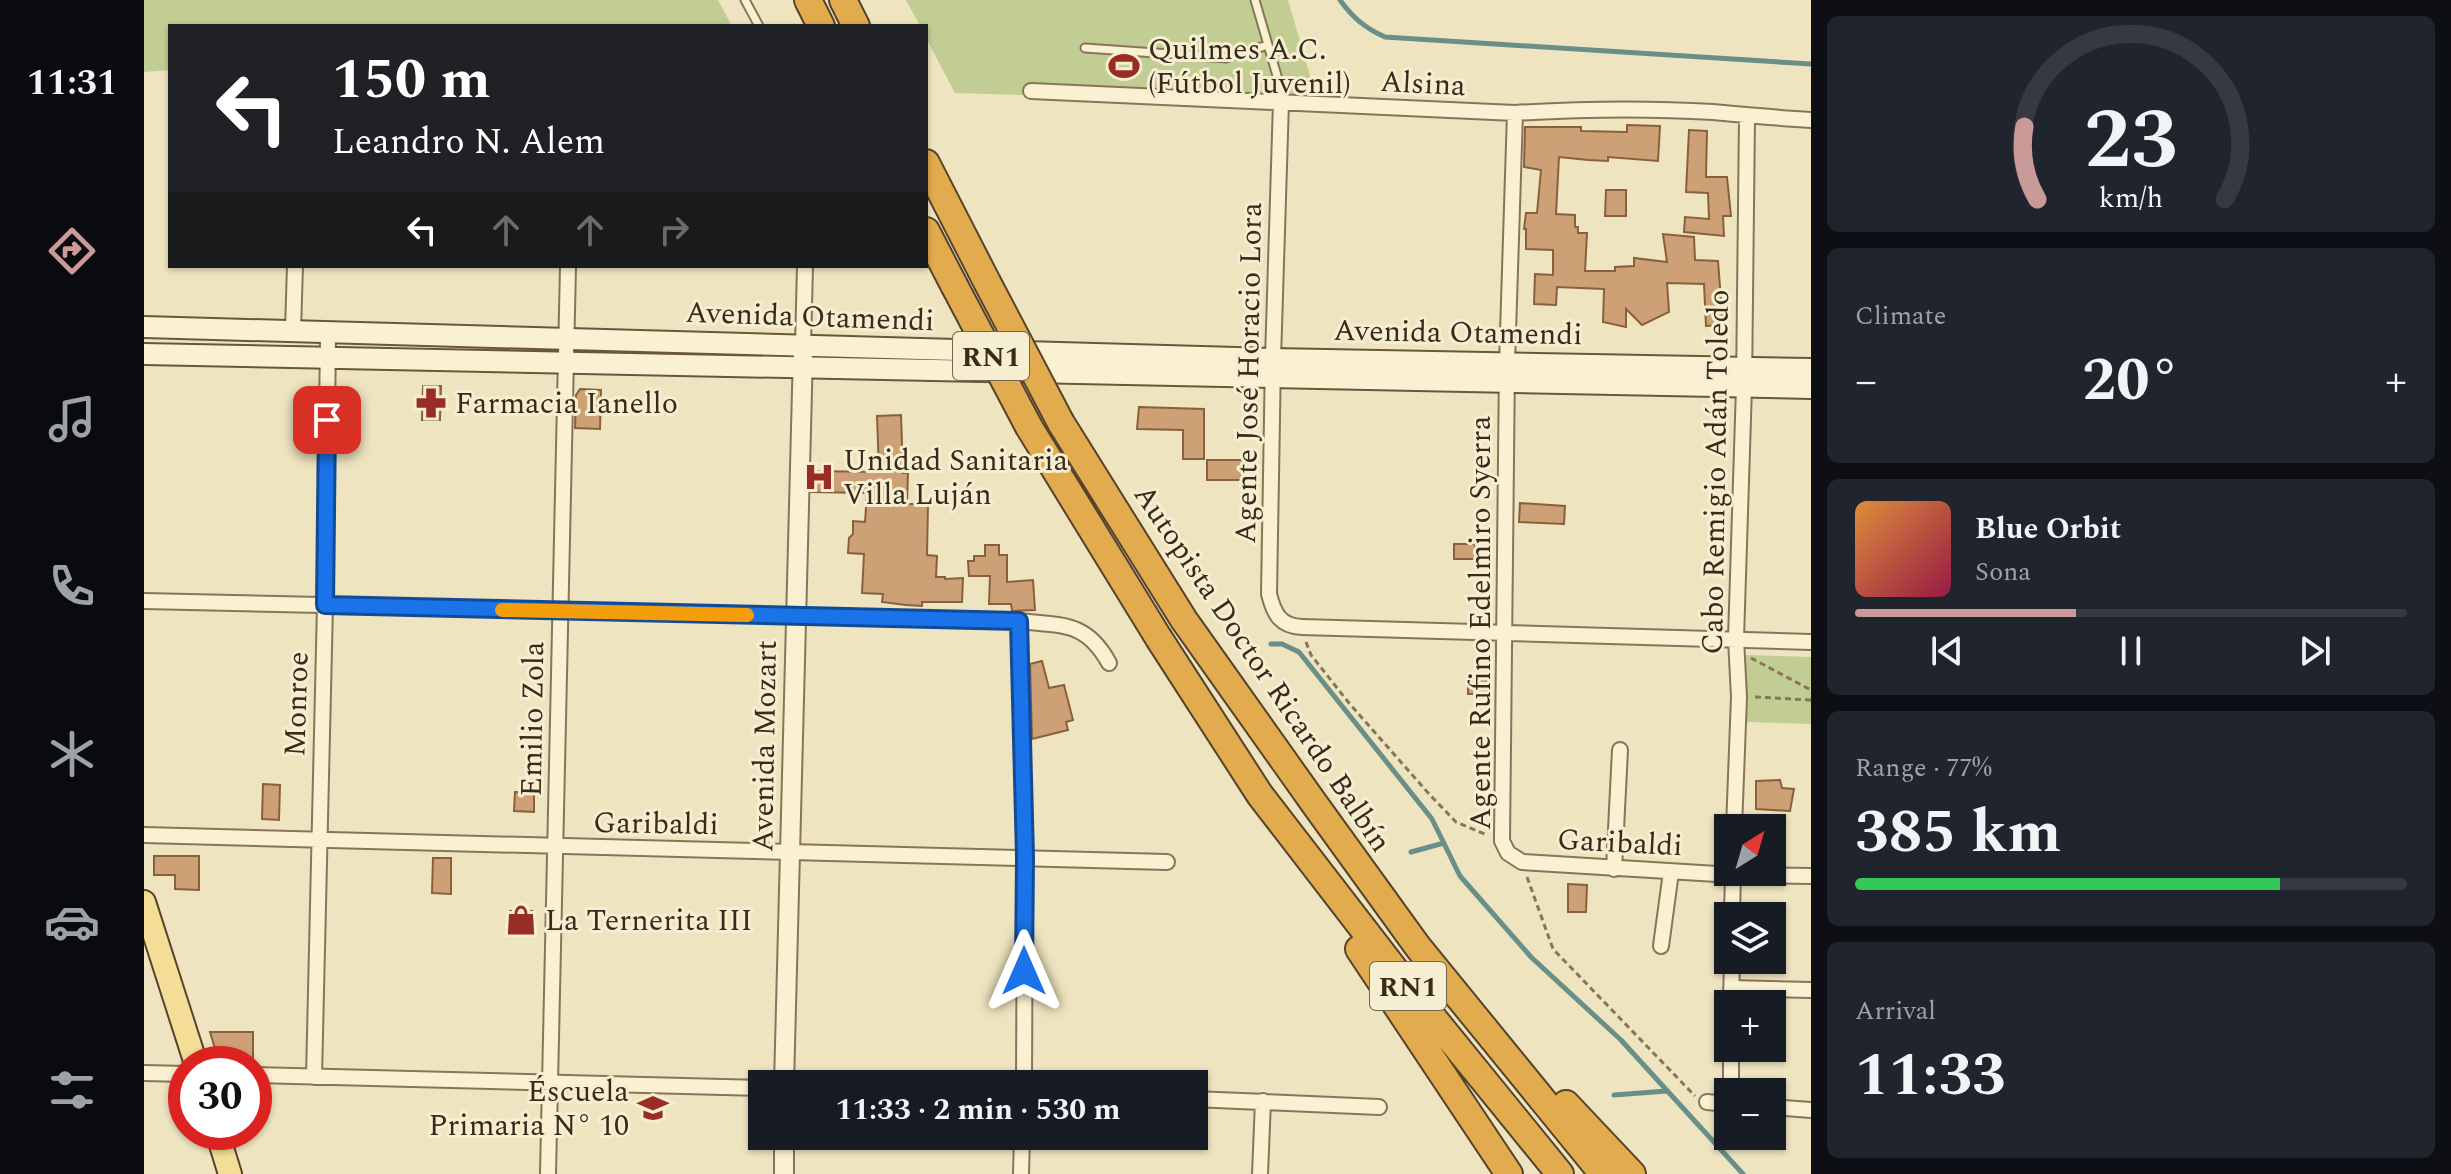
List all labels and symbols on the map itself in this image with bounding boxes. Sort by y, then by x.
place label: Quilmes A.C. (Fútbol Juvenil) [1148,27,1351,107]
sports icon: Quilmes A.C. (Fútbol Juvenil) [1107,49,1141,83]
street label: Alsina [1379,59,1467,109]
street label: Agente José Horacio Lora [1223,201,1275,544]
street label: Cabo Remigio Adán Toledo [1690,289,1742,655]
street label: Avenida Otamendi [685,290,935,344]
street label: Avenida Otamendi [1333,308,1583,358]
road number: RN1 [953,332,1029,380]
place label: Farmacia Ianello [455,381,678,427]
pin [293,386,361,454]
pharmacy icon: Farmacia Ianello [414,386,448,420]
street label: Agente Rufino Edelmiro Syerra [1458,415,1504,830]
place label: Unidad Sanitaria Villa Luján [843,438,1069,518]
hospital icon: Unidad Sanitaria Villa Luján [802,460,836,494]
street label: Autopista Doctor Ricardo Balbín [1121,475,1403,862]
street label: Avenida Mozart [740,640,790,853]
street label: Emilio Zola [509,641,557,797]
street label: Monroe [272,651,322,757]
street label: Garibaldi [593,800,719,848]
north arrow [1714,814,1786,886]
street label: Garibaldi [1556,817,1684,869]
place label: La Ternerita III [545,898,752,944]
shop icon: La Ternerita III [504,903,538,937]
position arrow [982,929,1066,1013]
road number: RN1 [1370,962,1446,1010]
speed limit sign: 30 [168,1046,272,1150]
place label: Éscuela Primaria N° 10 [429,1069,629,1149]
school or university icon: Éscuela Primaria N° 10 [636,1091,670,1125]

